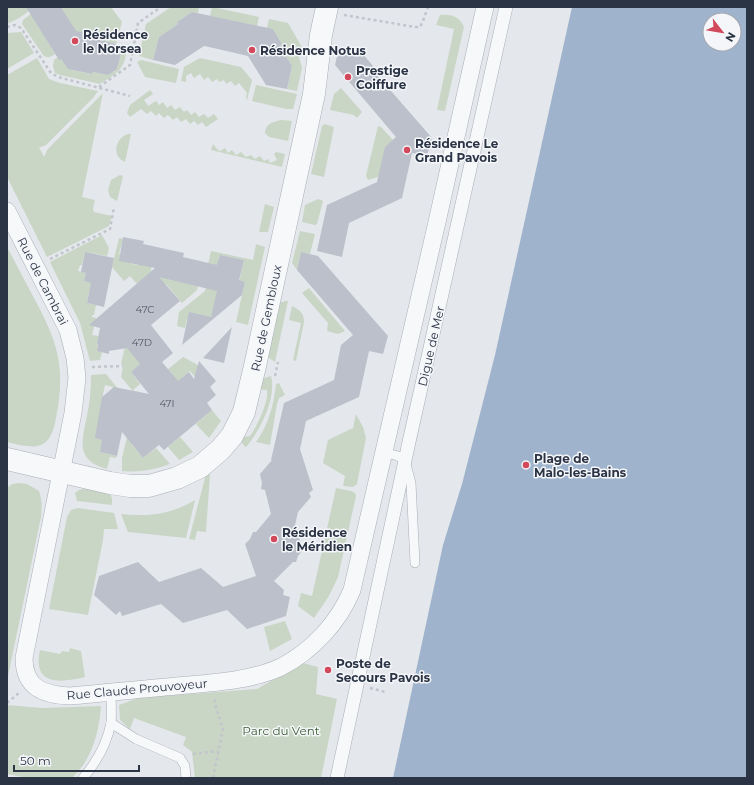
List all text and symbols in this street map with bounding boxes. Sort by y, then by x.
north arrow [702,12,742,52]
place label: Résidence le Norsea [83,27,149,56]
text: N [722,30,739,45]
marker: Résidence le Norsea [70,36,80,46]
place label: Résidence Notus [260,43,367,58]
marker: Résidence Notus [247,45,257,55]
place label: Prestige Coiffure [356,63,409,92]
marker: Prestige Coiffure [343,72,353,82]
place label: Résidence Le Grand Pavois [415,136,499,165]
marker: Résidence Le Grand Pavois [402,145,412,155]
street label: Rue de Cambrai [14,235,72,327]
street label: Rue de Gembloux [247,263,285,373]
house number: 47C [136,303,154,316]
street label: Digue de Mer [414,304,448,388]
house number: 47D [132,336,152,349]
house number: 47I [159,397,175,410]
place label: Plage de Malo-les-Bains [534,451,627,480]
marker: Plage de Malo-les-Bains [521,460,531,470]
place label: Résidence le Méridien [282,525,352,554]
marker: Résidence le Méridien [269,534,279,544]
place label: Poste de Secours Pavois [336,656,431,685]
marker: Poste de Secours Pavois [323,665,333,675]
street label: Rue Claude Prouvoyeur [66,675,208,703]
park label: Parc du Vent [242,723,320,738]
scale bar [14,747,139,773]
text: 50 m [20,753,51,768]

